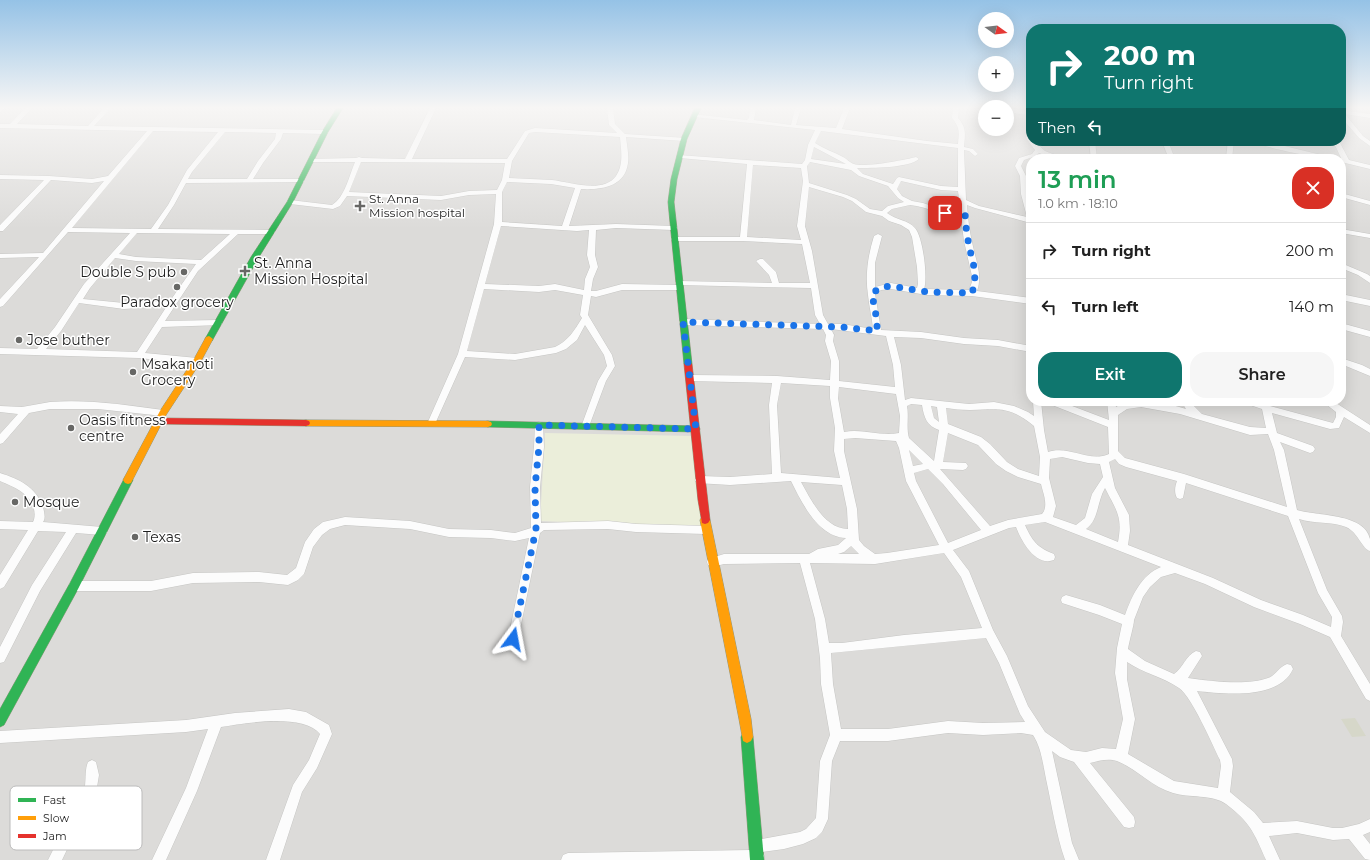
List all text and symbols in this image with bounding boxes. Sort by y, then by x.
north arrow [978,12,1014,48]
map controls [978,12,1014,136]
text: 200 m [1104,38,1196,72]
icon: right [1038,40,1090,92]
button: + [978,56,1014,92]
text: Turn right [1104,72,1194,94]
button: − [978,100,1014,136]
icon: left [1084,116,1106,138]
text: Then [1038,118,1076,137]
text: 13 min [1038,165,1116,194]
button: close [1292,167,1334,209]
place label: St. Anna Mission hospital [369,191,465,220]
text: 1.0 km · 18:10 [1038,195,1118,211]
pin [928,196,962,230]
marker: St. Anna Mission hospital [354,200,366,212]
icon: arrive [934,202,956,224]
icon: right [1038,240,1060,262]
text: Turn right [1072,241,1151,260]
text: 200 m [1286,241,1334,260]
place label: St. Anna Mission Hospital [254,254,368,288]
place label: Double S pub [80,263,176,281]
marker: St. Anna Mission Hospital [239,265,251,277]
marker: Double S pub [179,267,189,277]
marker: Paradox grocery [172,282,182,292]
place label: Paradox grocery [120,293,234,311]
icon: left [1038,296,1060,318]
text: Turn left [1072,297,1139,316]
text: 140 m [1289,297,1334,316]
place label: Jose buther [26,331,110,349]
marker: Jose buther [14,335,24,345]
button: Exit [1038,352,1182,398]
button: Share [1190,352,1334,398]
place label: Msakanoti Grocery [141,355,214,389]
marker: Msakanoti Grocery [128,367,138,377]
place label: Oasis fitness centre [79,411,166,445]
marker: Oasis fitness centre [66,423,76,433]
place label: Mosque [23,493,79,511]
marker: Mosque [10,497,20,507]
place label: Texas [143,528,181,546]
marker: Texas [130,532,140,542]
position arrow [492,618,534,660]
legend [10,786,142,850]
text: Fast [43,793,67,807]
text: Slow [43,811,69,825]
text: Jam [42,829,67,843]

